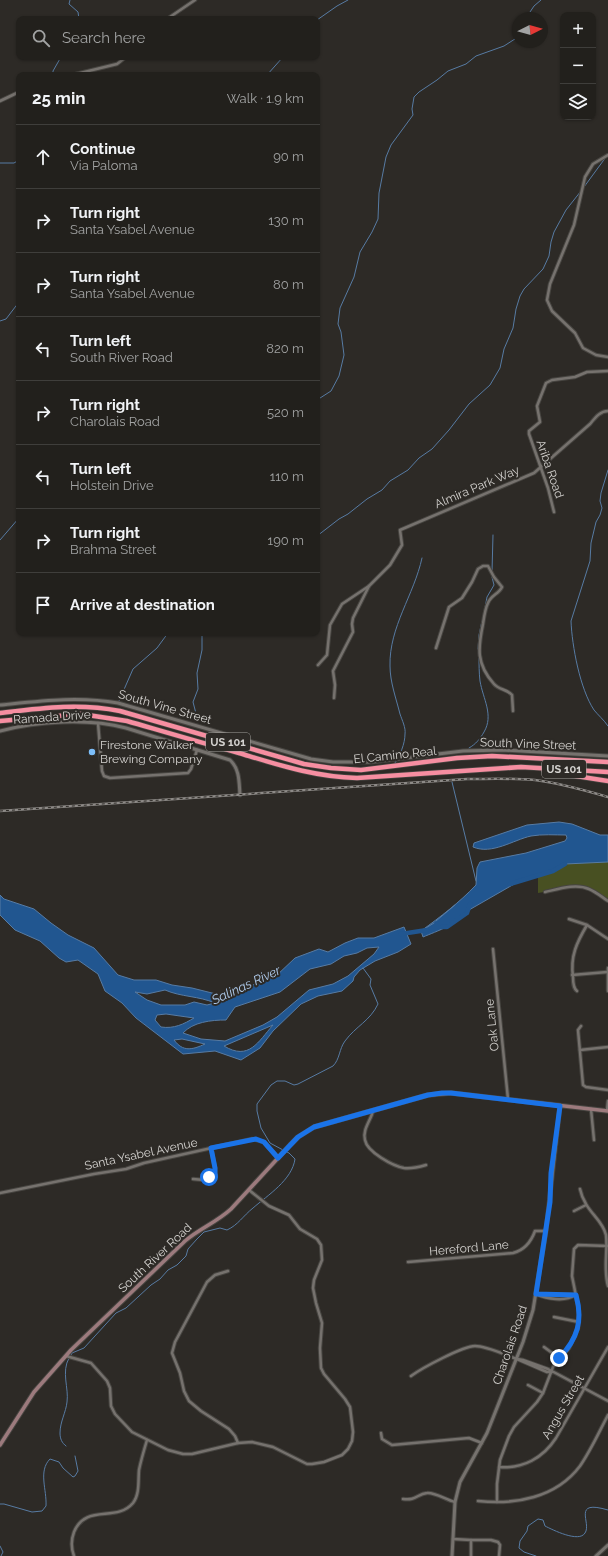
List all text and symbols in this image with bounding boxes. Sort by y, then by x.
north arrow [512,12,548,48]
map controls [560,12,596,120]
button: + [560,12,596,48]
search box [16,16,320,60]
icon: search [30,27,52,49]
text: Search here [62,29,145,47]
button: − [560,48,596,84]
button: layers [560,84,596,120]
text: 25 min [32,88,86,108]
text: Walk · 1.9 km [227,91,304,106]
text: Continue [70,140,135,158]
icon: ahead [32,146,54,168]
text: 90 m [273,149,304,164]
text: Via Paloma [70,158,137,173]
text: Turn right [70,204,140,222]
icon: right [32,210,54,232]
text: 130 m [268,213,304,228]
text: Santa Ysabel Avenue [70,222,195,237]
text: Turn right [70,268,140,286]
icon: right [32,274,54,296]
text: 80 m [273,277,304,292]
text: Santa Ysabel Avenue [70,286,195,301]
text: Turn left [70,332,131,350]
icon: left [32,338,54,360]
text: 820 m [266,341,304,356]
text: South River Road [70,350,173,365]
text: Turn right [70,396,140,414]
icon: right [32,402,54,424]
text: 520 m [267,405,304,420]
text: Charolais Road [70,414,160,429]
street label: Ariba Road [533,438,567,500]
text: Turn left [70,460,131,478]
street label: Almira Park Way [433,463,522,511]
icon: left [32,466,54,488]
text: 110 m [270,469,304,484]
text: Holstein Drive [70,478,154,493]
text: Turn right [70,524,140,542]
icon: right [32,530,54,552]
text: 190 m [268,533,304,548]
text: Brahma Street [70,542,156,557]
icon: arrive [32,594,54,616]
text: Arrive at destination [70,596,215,614]
street label: South Vine Street [117,687,213,727]
street label: Ramada Drive [13,707,91,727]
road number: US 101 [206,733,250,751]
street label: South Vine Street [480,735,576,753]
place label: Firestone Walker Brewing Company [100,738,203,766]
street label: El Camino Real [353,744,438,766]
marker: Firestone Walker Brewing Company [87,747,97,757]
road number: US 101 [542,760,586,778]
water label: Salinas River [208,962,283,1008]
street label: Oak Lane [482,998,502,1052]
street label: Santa Ysabel Avenue [83,1135,199,1173]
route start [200,1168,218,1186]
street label: South River Road [115,1220,195,1296]
street label: Hereford Lane [429,1238,509,1258]
street label: Charolais Road [490,1303,530,1387]
route end [550,1349,568,1367]
street label: Angus Street [539,1372,587,1442]

